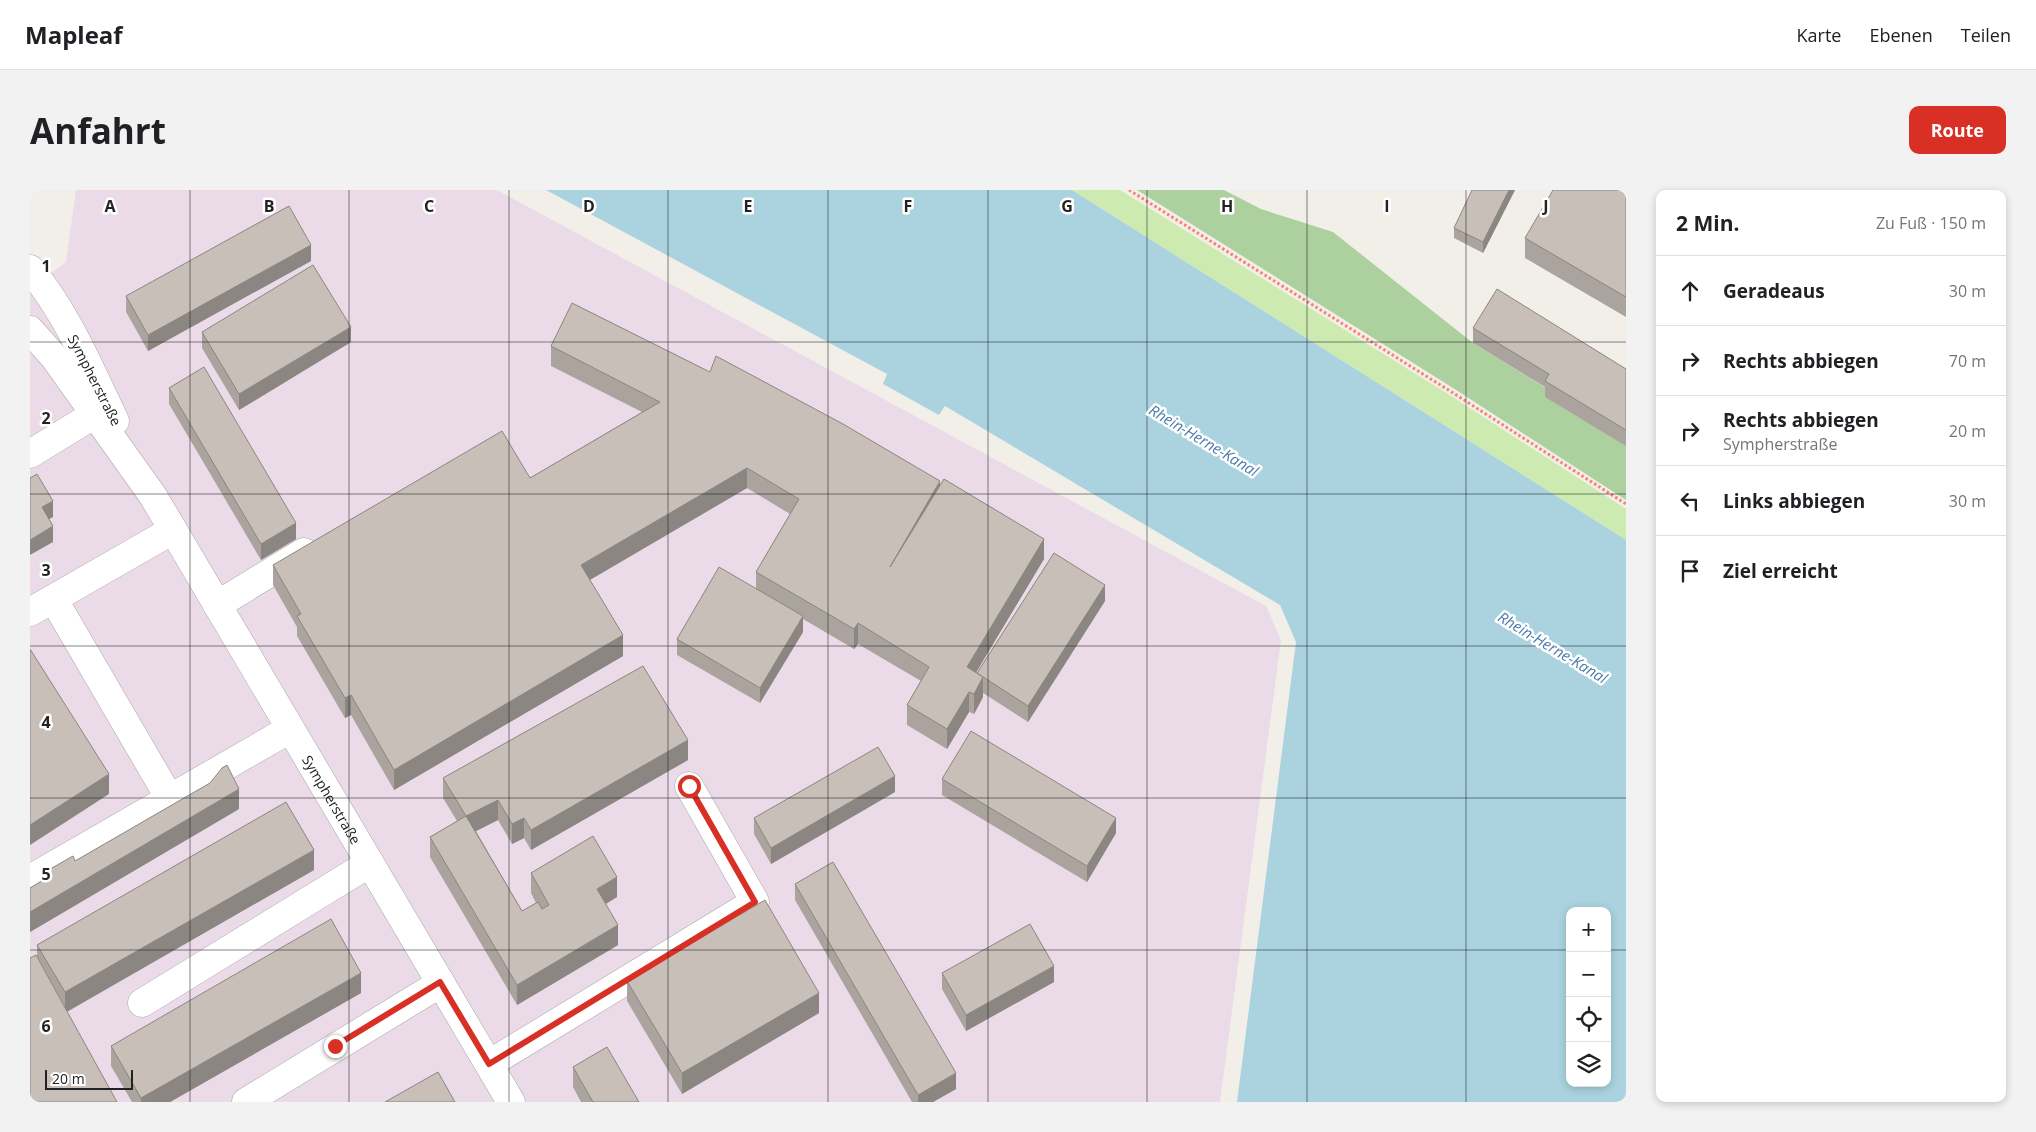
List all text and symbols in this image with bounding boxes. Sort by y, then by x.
text: Mapleaf [25,18,123,51]
text: Karte [1797,23,1841,47]
text: Ebenen [1869,23,1933,47]
text: Teilen [1961,23,2011,47]
button: Route [1909,106,2006,154]
text: Anfahrt [30,107,166,154]
text: A [104,195,116,217]
text: B [264,195,274,217]
text: C [424,195,434,217]
text: D [583,195,595,217]
text: E [744,195,753,217]
text: F [904,195,912,217]
text: G [1061,195,1073,217]
text: H [1221,195,1233,217]
text: I [1384,195,1390,217]
text: J [1541,195,1549,217]
text: 2 Min. [1676,209,1739,237]
text: Zu Fuß · 150 m [1876,212,1986,234]
text: 1 [41,255,51,277]
icon: ahead [1676,277,1704,305]
text: Geradeaus [1723,278,1825,304]
text: 30 m [1949,280,1986,302]
street label: Sympherstraße [64,331,126,429]
icon: right [1676,347,1704,375]
text: Rechts abbiegen [1723,348,1879,374]
text: 70 m [1949,350,1986,372]
water label: Rhein-Herne-Kanal [1146,399,1263,481]
text: 2 [41,407,51,429]
text: Rechts abbiegen [1723,407,1879,433]
icon: right [1676,417,1704,445]
text: 20 m [1949,420,1986,442]
text: Sympherstraße [1723,433,1837,455]
icon: left [1676,487,1704,515]
text: Links abbiegen [1723,488,1865,514]
text: 30 m [1949,490,1986,512]
icon: arrive [1676,557,1704,585]
text: Ziel erreicht [1723,558,1838,584]
text: 3 [41,559,51,581]
water label: Rhein-Herne-Kanal [1495,606,1612,688]
text: 4 [41,711,51,733]
street label: Sympherstraße [298,751,366,847]
route start [678,775,701,798]
text: 5 [41,863,51,885]
map controls [1566,907,1611,1087]
button: + [1566,907,1611,952]
button: − [1566,952,1611,997]
button: locate [1566,997,1611,1042]
text: 6 [41,1015,51,1037]
route end [324,1035,347,1058]
button: layers [1566,1042,1611,1087]
scale bar [45,1067,132,1090]
text: 20 m [52,1069,85,1088]

